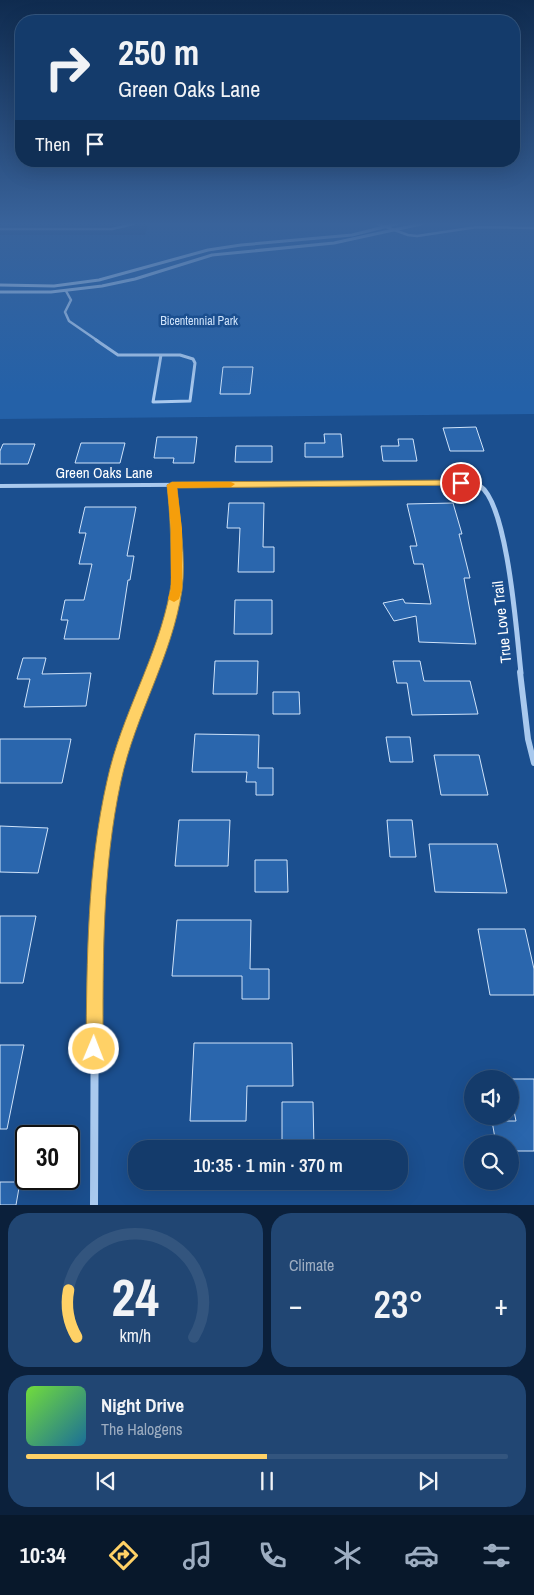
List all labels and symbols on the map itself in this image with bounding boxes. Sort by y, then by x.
park label: Bicentennial Park [160,313,238,329]
street label: Green Oaks Lane [55,462,153,483]
pin [440,462,482,504]
street label: True Love Trail [487,580,516,664]
position arrow [67,1022,119,1074]
speed limit sign: 30 [15,1125,80,1190]

